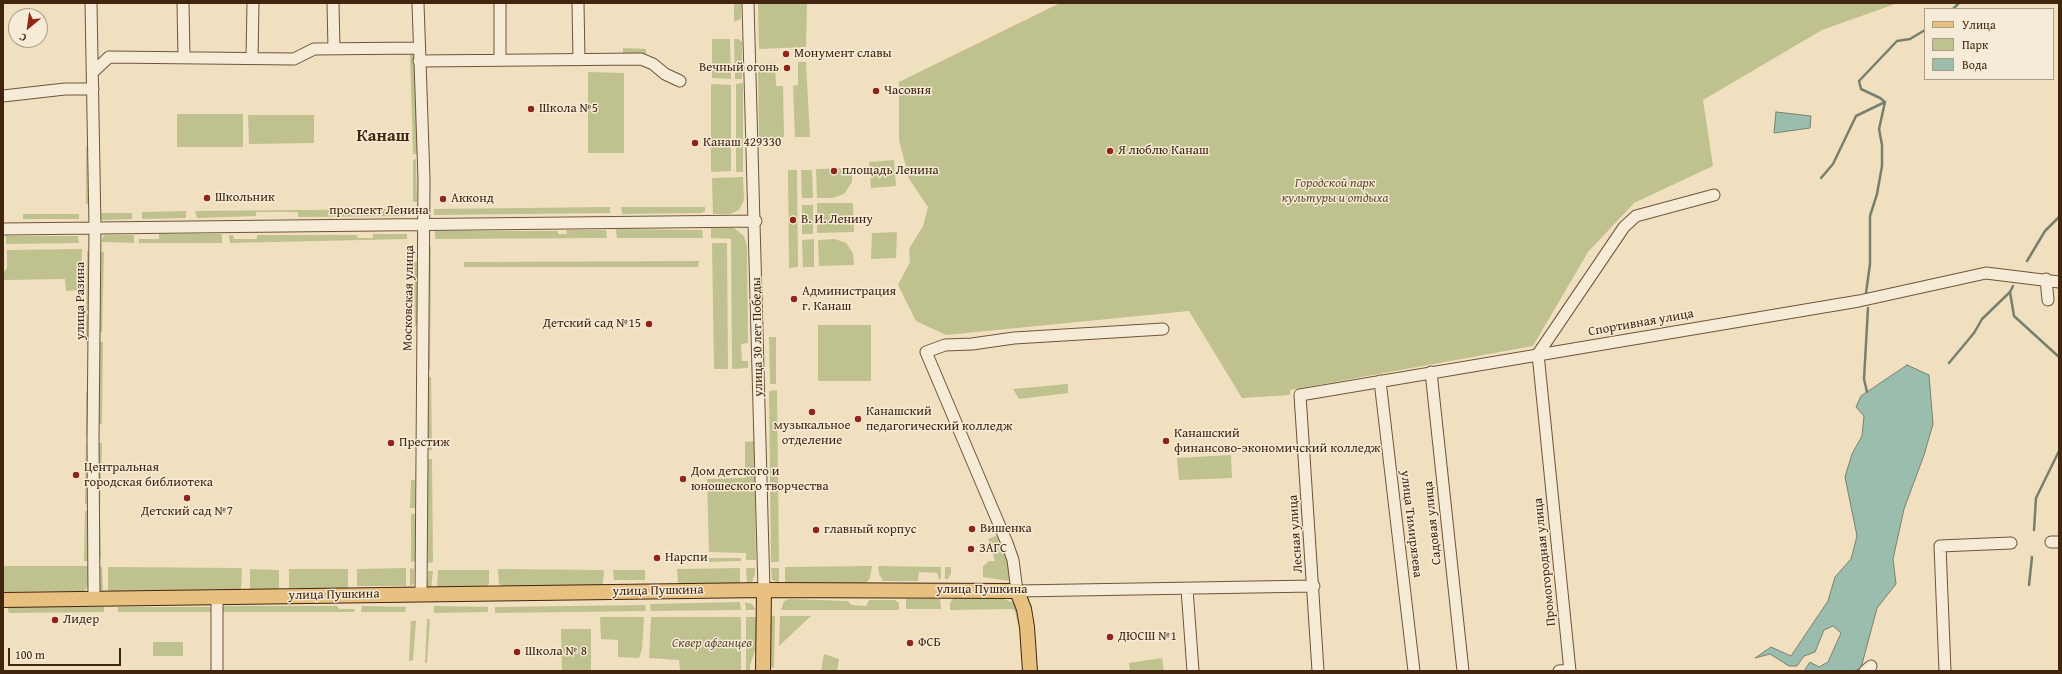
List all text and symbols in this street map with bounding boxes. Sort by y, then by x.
north arrow [8,8,48,48]
legend [1924,8,2054,80]
text: Улица [1962,16,1996,33]
text: С [16,29,29,46]
text: Парк [1962,36,1988,53]
place label: Монумент славы [794,46,892,62]
marker: Монумент славы [781,49,791,59]
text: Вода [1962,56,1987,73]
place label: Вечный огонь [699,60,779,76]
marker: Вечный огонь [782,63,792,73]
place label: Часовня [884,83,931,99]
marker: Часовня [871,86,881,96]
place label: Школа №5 [539,101,598,117]
marker: Школа №5 [526,104,536,114]
district label: Канаш [356,127,410,147]
place label: Канаш 429330 [703,135,781,151]
marker: Канаш 429330 [690,138,700,148]
place label: Я люблю Канаш [1118,143,1209,159]
marker: Я люблю Канаш [1105,146,1115,156]
place label: площадь Ленина [842,163,939,179]
marker: площадь Ленина [829,166,839,176]
park label: Городской парк культуры и отдыха [1282,176,1388,207]
place label: Школьник [215,190,275,206]
place label: Акконд [451,191,494,207]
marker: Школьник [202,193,212,203]
marker: Акконд [438,194,448,204]
street label: проспект Ленина [329,203,429,219]
place label: В. И. Ленину [801,212,873,228]
marker: В. И. Ленину [788,215,798,225]
street label: Московская улица [400,245,418,351]
street label: улица Разина [73,262,89,340]
street label: улица 30 лет Победы [749,277,767,397]
place label: Администрация г. Канаш [802,284,896,315]
marker: Администрация г. Канаш [789,294,799,304]
street label: Спортивная улица [1587,306,1695,340]
place label: Детский сад №15 [543,316,641,332]
marker: Детский сад №15 [644,319,654,329]
place label: Канашский педагогический колледж [866,404,1012,435]
marker: музыкальное отделение [807,407,817,417]
marker: Канашский педагогический колледж [853,414,863,424]
place label: музыкальное отделение [773,418,851,449]
place label: Канашский финансово-экономичский колледж [1174,426,1381,457]
place label: Престиж [399,435,450,451]
marker: Канашский финансово-экономичский колледж [1161,436,1171,446]
marker: Престиж [386,438,396,448]
place label: Центральная городская библиотека [84,460,213,491]
place label: Дом детского и юношеского творчества [691,464,829,495]
marker: Центральная городская библиотека [71,470,81,480]
street label: улица Тимирязева [1397,470,1425,578]
marker: Дом детского и юношеского творчества [678,474,688,484]
street label: Садовая улица [1421,480,1445,566]
marker: Детский сад №7 [182,493,192,503]
street label: Лесная улица [1285,494,1307,574]
street label: Промогородная улица [1530,497,1560,627]
place label: Детский сад №7 [141,504,233,520]
place label: Вишенка [980,521,1032,537]
place label: главный корпус [824,522,917,538]
marker: Вишенка [967,524,977,534]
marker: главный корпус [811,525,821,535]
place label: ЗАГС [979,541,1007,557]
marker: ЗАГС [966,544,976,554]
place label: Нарспи [665,550,708,566]
marker: Нарспи [652,553,662,563]
street label: улица Пушкина [612,582,704,600]
street label: улица Пушкина [936,582,1028,598]
street label: улица Пушкина [288,586,380,604]
place label: Лидер [63,612,99,628]
marker: Лидер [50,615,60,625]
place label: ДЮСШ №1 [1118,629,1177,645]
marker: ДЮСШ №1 [1105,632,1115,642]
place label: ФСБ [918,635,941,651]
park label: Сквер афганцев [672,636,752,652]
marker: ФСБ [905,638,915,648]
scale bar [10,640,123,666]
place label: Школа № 8 [525,644,587,660]
text: 100 m [15,646,45,663]
marker: Школа № 8 [512,647,522,657]

